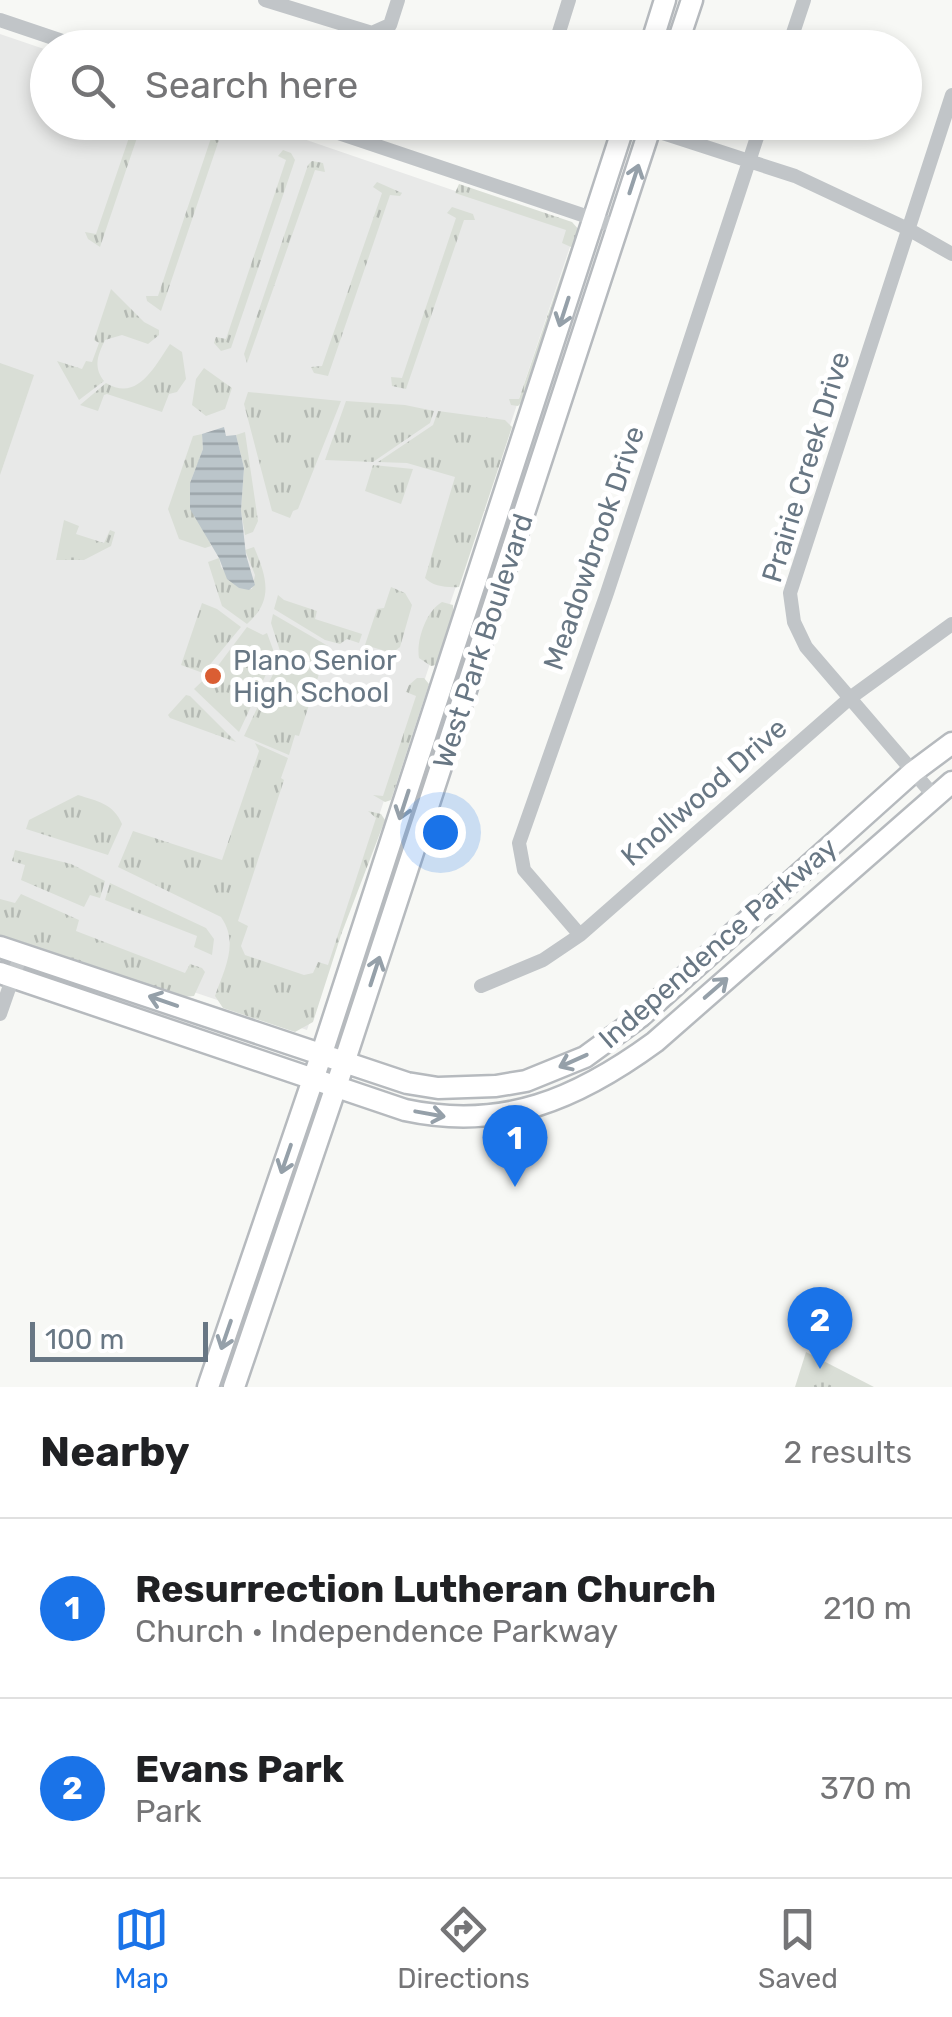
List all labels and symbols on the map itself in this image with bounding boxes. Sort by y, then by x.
one-way arrow [626,163,644,195]
one-way arrow [554,296,572,328]
street label: Prairie Creek Drive [755,348,857,586]
street label: Meadowbrook Drive [537,422,651,674]
street label: West Park Boulevard [426,510,540,772]
place label: Plano Senior High School [233,644,397,709]
marker: Plano Senior High School [202,665,224,687]
street label: Knollwood Drive [614,711,794,873]
one-way arrow [393,788,411,820]
your location [415,807,466,858]
street label: Independence Parkway [592,831,844,1055]
one-way arrow [367,955,385,987]
one-way arrow [703,977,728,1000]
one-way arrow [147,991,179,1009]
one-way arrow [558,1053,589,1071]
pin: 1 [482,1104,548,1187]
one-way arrow [413,1106,446,1124]
one-way arrow [275,1143,293,1175]
pin: 2 [788,1286,852,1369]
scale bar [30,1317,208,1362]
one-way arrow [216,1318,234,1349]

